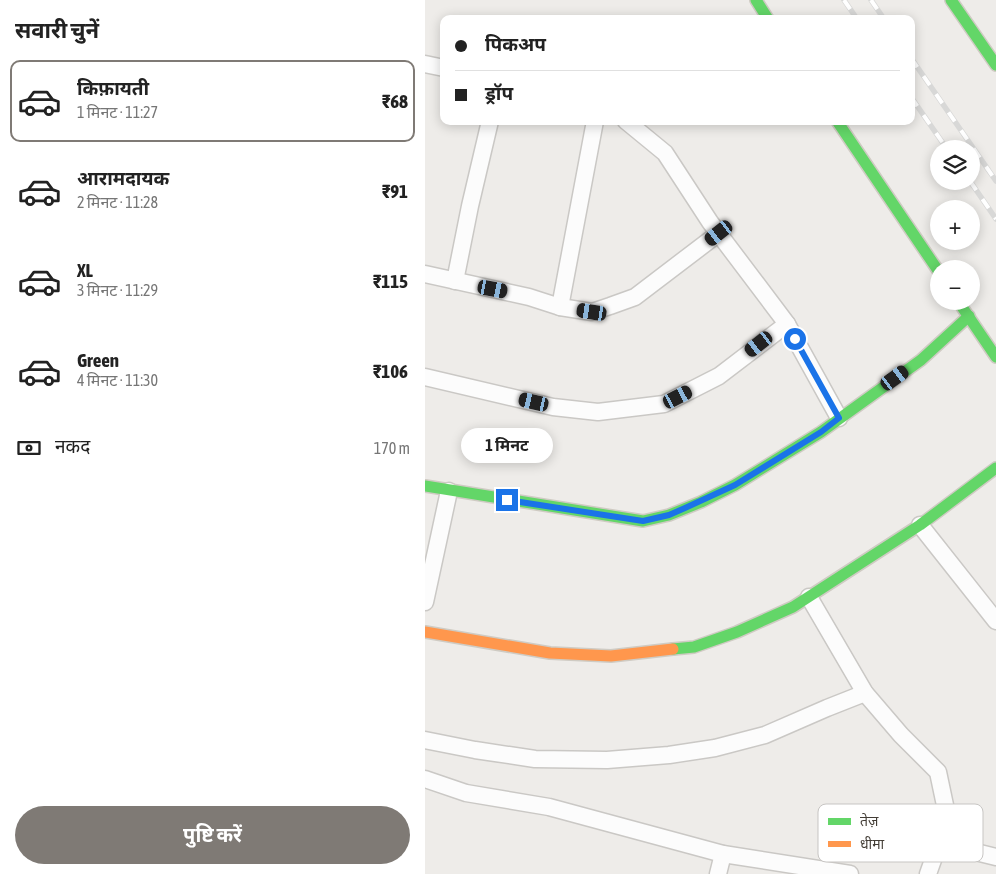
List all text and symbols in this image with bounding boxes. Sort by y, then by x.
text: सवारी चुनें [15,17,99,43]
text: पिकअप [485,33,546,55]
text: किफ़ायती [77,77,149,99]
icon: car [17,79,62,124]
text: ड्रॉप [485,82,513,104]
text: ₹68 [382,90,408,112]
text: 1 मिनट · 11:27 [77,103,158,121]
map controls [930,140,980,310]
button: layers [930,140,980,190]
text: आरामदायक [77,167,169,189]
icon: car [17,169,62,214]
text: ₹91 [382,180,408,202]
text: 2 मिनट · 11:28 [77,193,158,211]
button: + [930,200,980,250]
car [702,218,735,248]
icon: car [17,259,62,304]
text: XL [77,259,93,281]
button: − [930,260,980,310]
text: ₹115 [373,270,408,292]
car [476,279,509,299]
text: 3 मिनट · 11:29 [77,281,158,299]
car [576,302,607,322]
route start [784,328,806,350]
car [742,329,775,359]
icon: car [17,349,62,394]
text: Green [77,349,119,371]
text: ₹106 [373,360,408,382]
car [878,363,911,393]
text: 4 मिनट · 11:30 [77,371,158,389]
car [661,384,694,410]
car [517,391,550,413]
callout: 1 मिनट [461,428,553,462]
icon: cash [15,434,43,462]
text: नकद [55,435,90,457]
text: 1 मिनट [485,436,529,454]
text: 170 m [374,439,410,457]
route end [496,489,518,511]
legend [818,804,983,862]
button: पुष्टि करें [15,806,410,864]
text: तेज़ [860,812,879,829]
text: धीमा [860,836,885,852]

